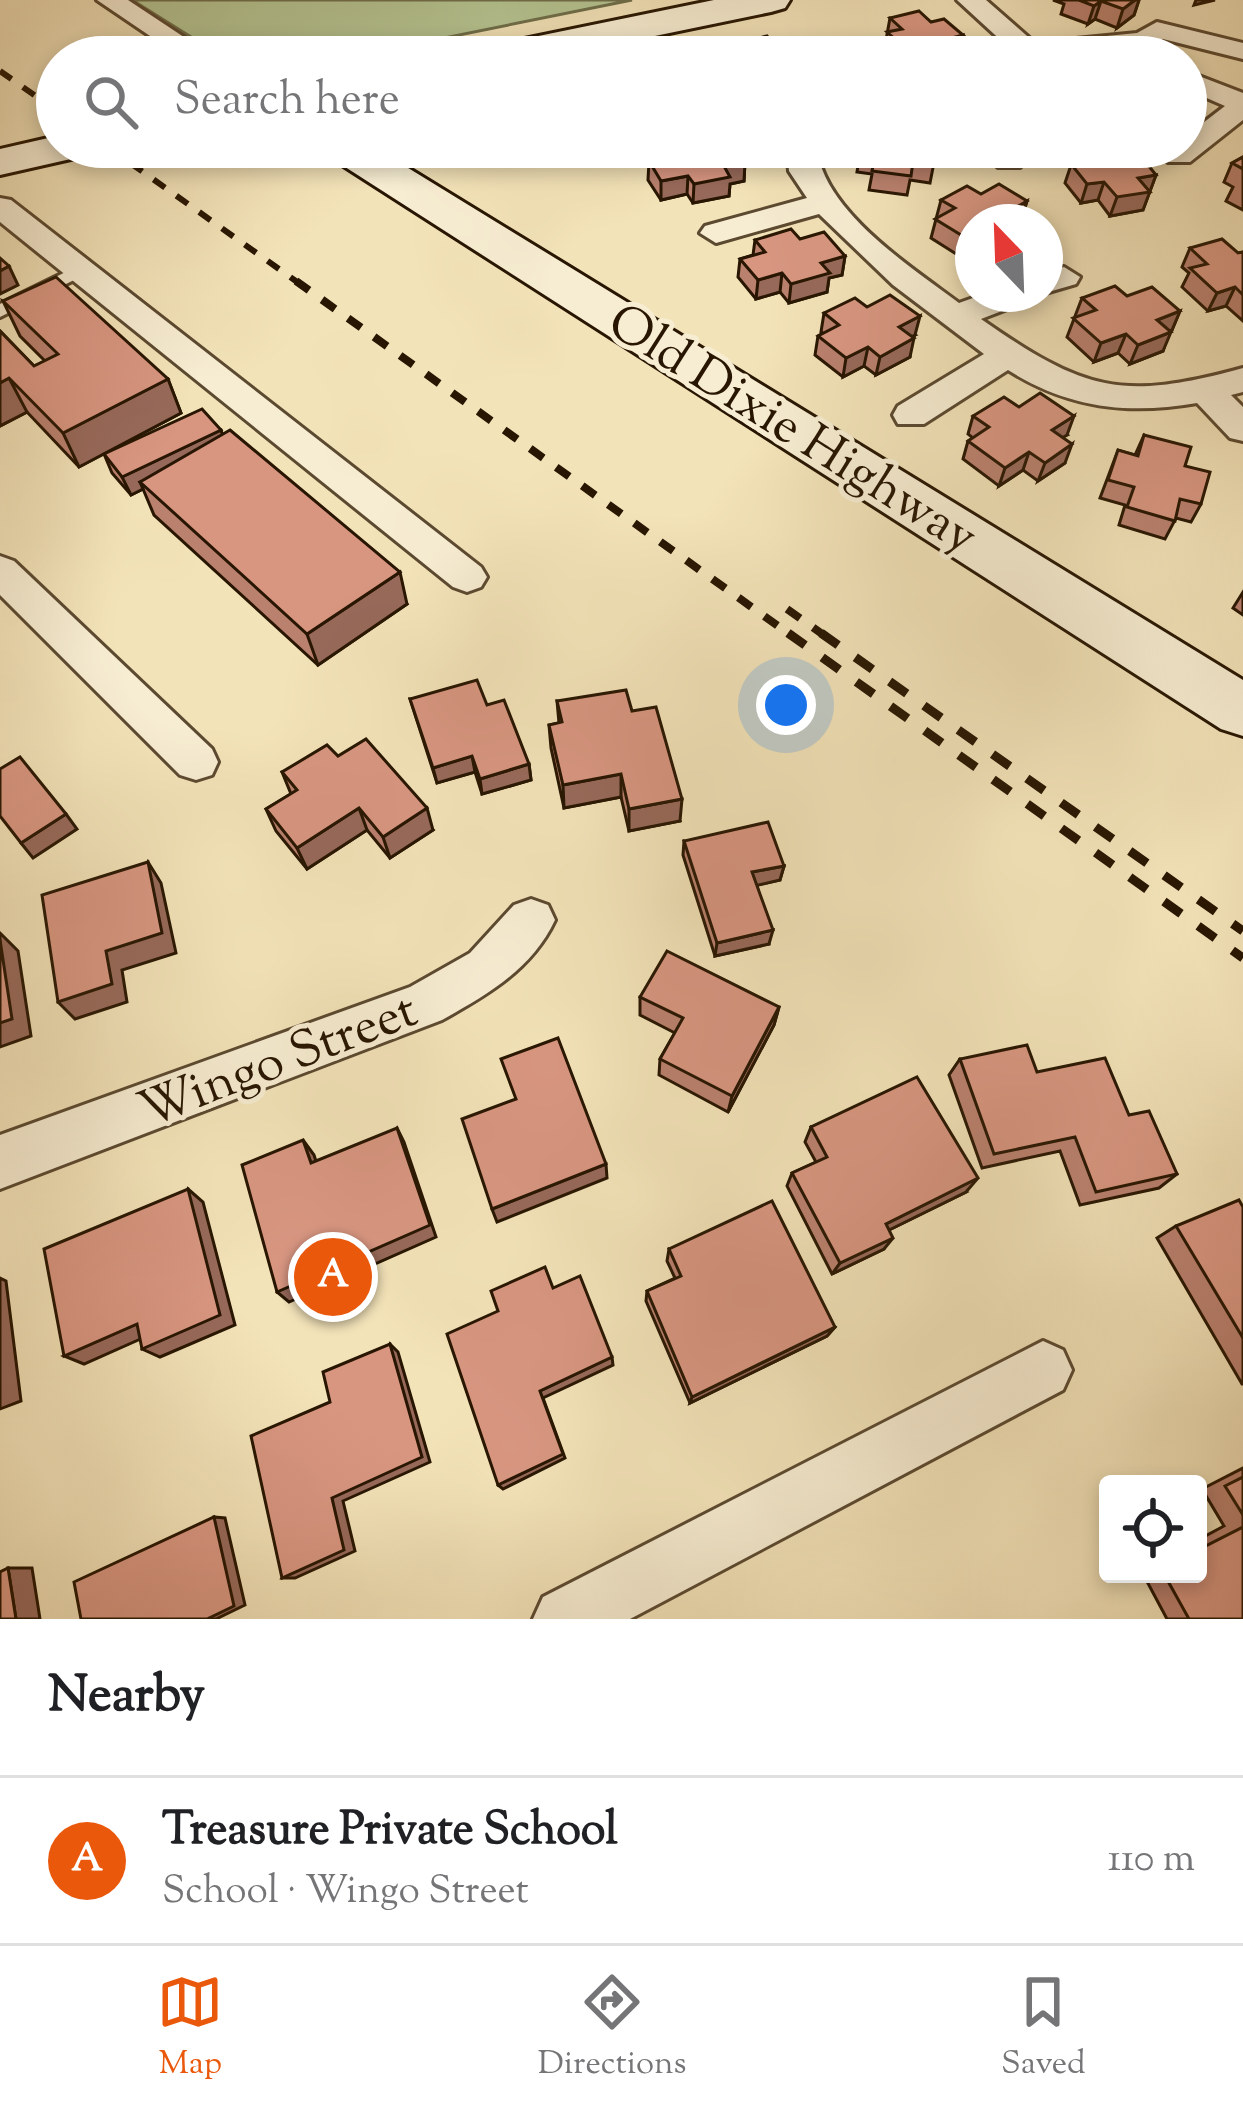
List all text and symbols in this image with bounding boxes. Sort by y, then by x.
search box [36,36,1207,168]
icon: search [78,69,144,135]
text: Search here [174,70,400,135]
north arrow [955,204,1063,312]
street label: Old Dixie Highway [592,288,990,575]
your location [756,675,816,735]
street label: Wingo Street [129,977,429,1150]
pin: A [294,1232,372,1322]
map controls [1099,1475,1207,1583]
button: locate [1099,1475,1207,1583]
text: Nearby [48,1661,205,1734]
text: Treasure Private School [162,1800,618,1865]
text: A [71,1833,103,1889]
text: 110 m [1108,1833,1195,1889]
text: School · Wingo Street [162,1865,529,1921]
tab: Map [157,1969,223,2089]
tab: Directions [538,1969,687,2089]
tab: Saved [1001,1969,1086,2089]

